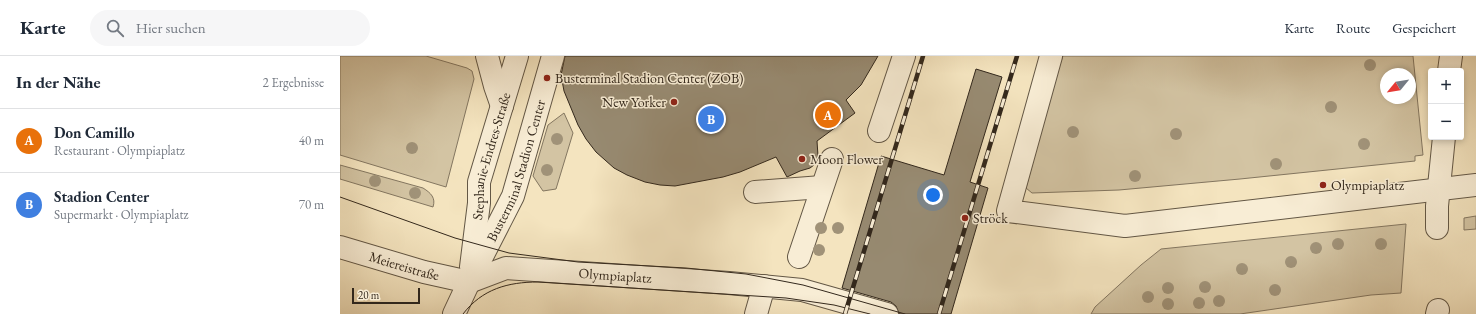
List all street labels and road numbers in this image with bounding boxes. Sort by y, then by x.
street label: Stephanie-Endres-Straße [468,90,515,221]
street label: Busterminal Stadion Center [482,97,549,244]
street label: Meiereistraße [367,247,441,284]
street label: Olympiaplatz [578,264,653,287]

